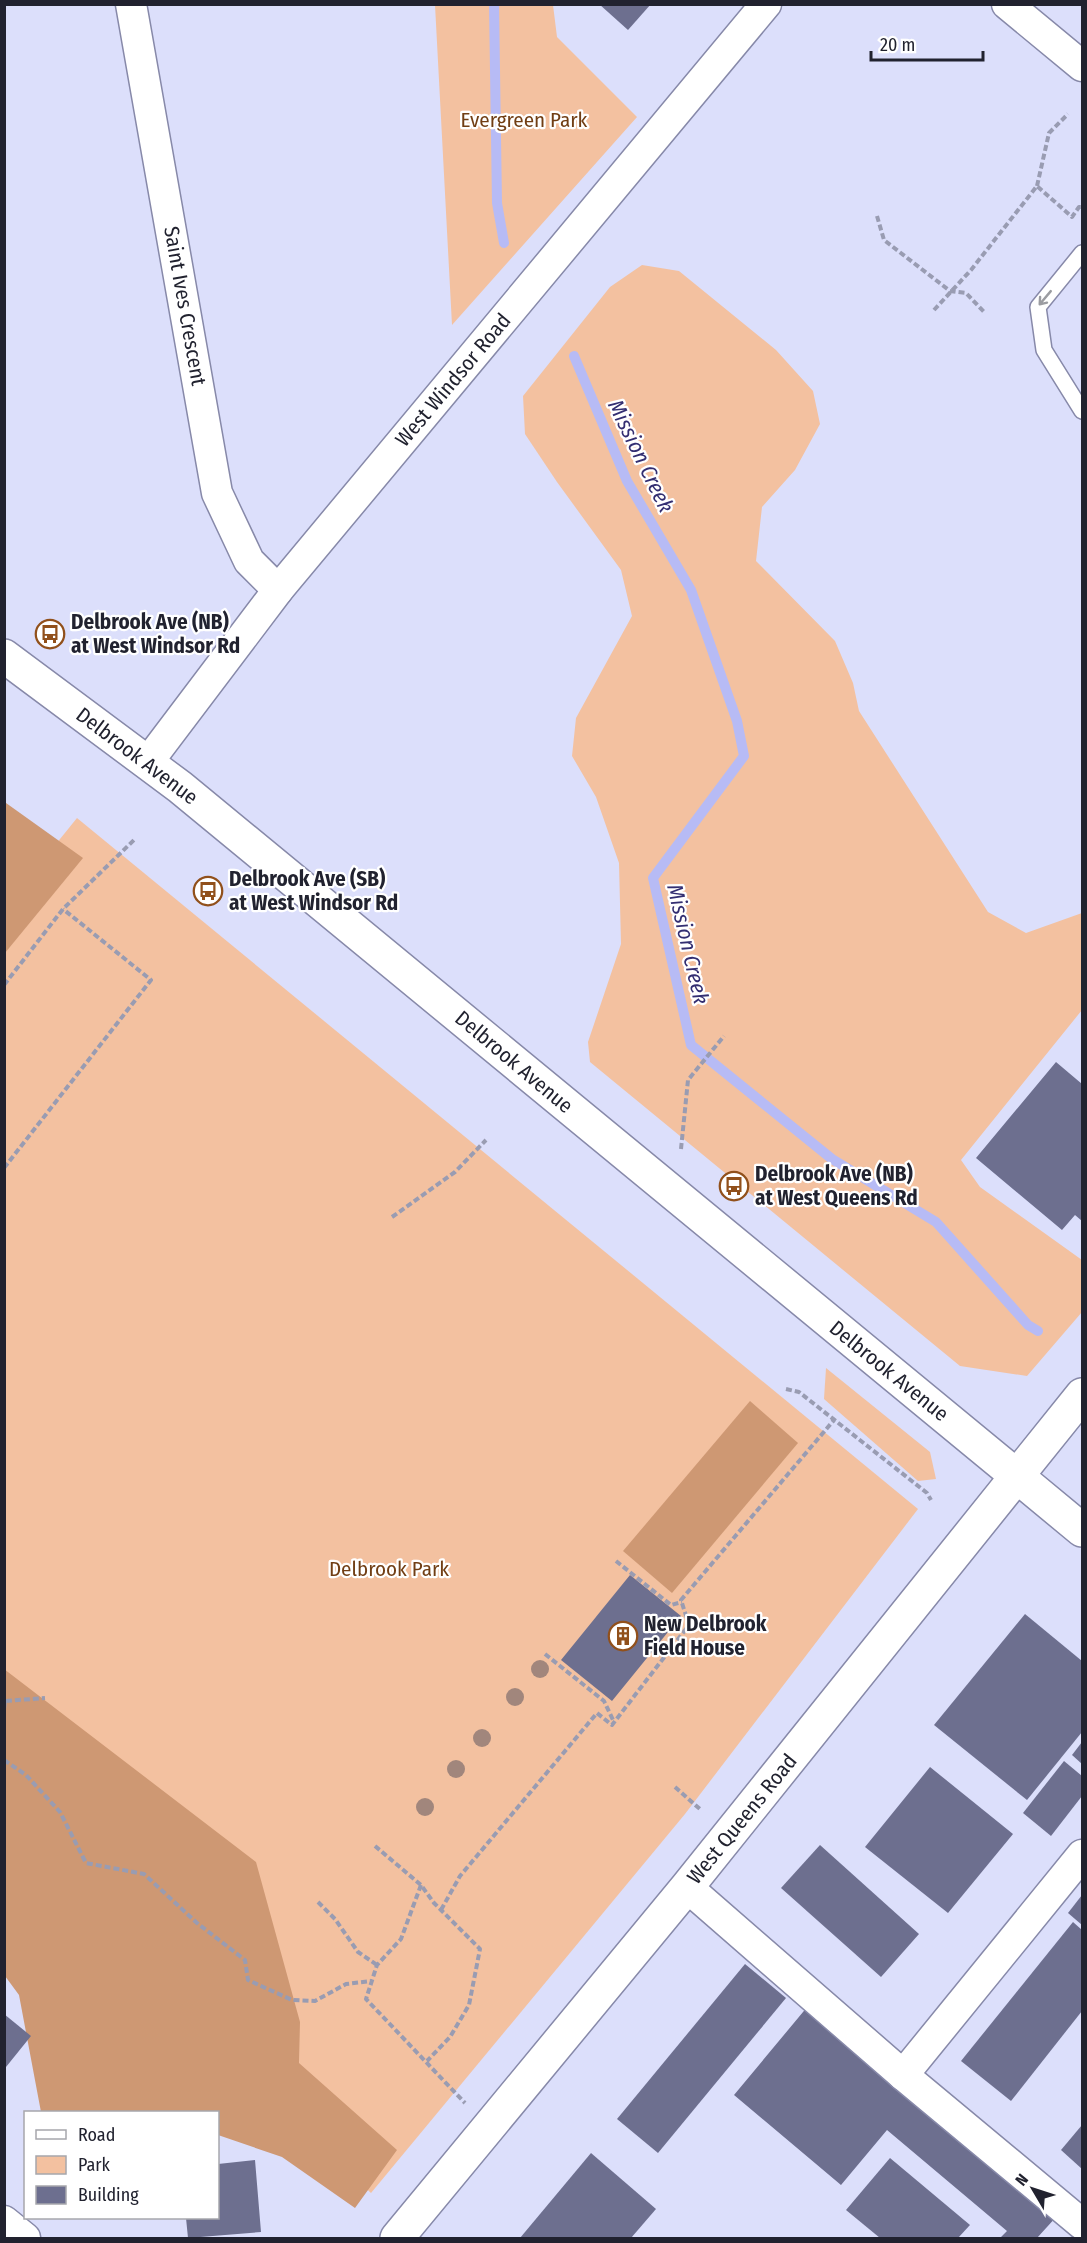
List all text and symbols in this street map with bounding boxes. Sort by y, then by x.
scale bar [871,24,984,62]
text: 20 m [880,34,915,56]
park label: Evergreen Park [461,107,588,133]
street label: Saint Ives Crescent [158,224,212,388]
one-way arrow [1039,290,1052,306]
street label: West Windsor Road [390,308,516,452]
water label: Mission Creek [602,395,680,517]
place label: Delbrook Ave (NB) at West Windsor Rd [71,609,240,659]
bus stop icon: Delbrook Ave (NB) at West Windsor Rd [34,618,66,650]
street label: Delbrook Avenue [71,702,203,810]
place label: Delbrook Ave (SB) at West Windsor Rd [229,866,398,916]
bus stop icon: Delbrook Ave (SB) at West Windsor Rd [192,875,224,907]
water label: Mission Creek [661,881,715,1007]
street label: Delbrook Avenue [450,1005,578,1119]
place label: Delbrook Ave (NB) at West Queens Rd [755,1161,918,1211]
bus stop icon: Delbrook Ave (NB) at West Queens Rd [718,1170,750,1202]
street label: Delbrook Avenue [824,1315,954,1427]
park label: Delbrook Park [329,1556,449,1582]
place label: New Delbrook Field House [644,1611,767,1661]
building icon: New Delbrook Field House [607,1620,639,1652]
street label: West Queens Road [682,1749,802,1889]
legend [24,2111,219,2219]
text: Road [78,2124,115,2146]
text: Park [78,2154,111,2176]
north arrow [1003,2159,1063,2219]
text: N [1011,2170,1032,2190]
text: Building [78,2184,139,2206]

